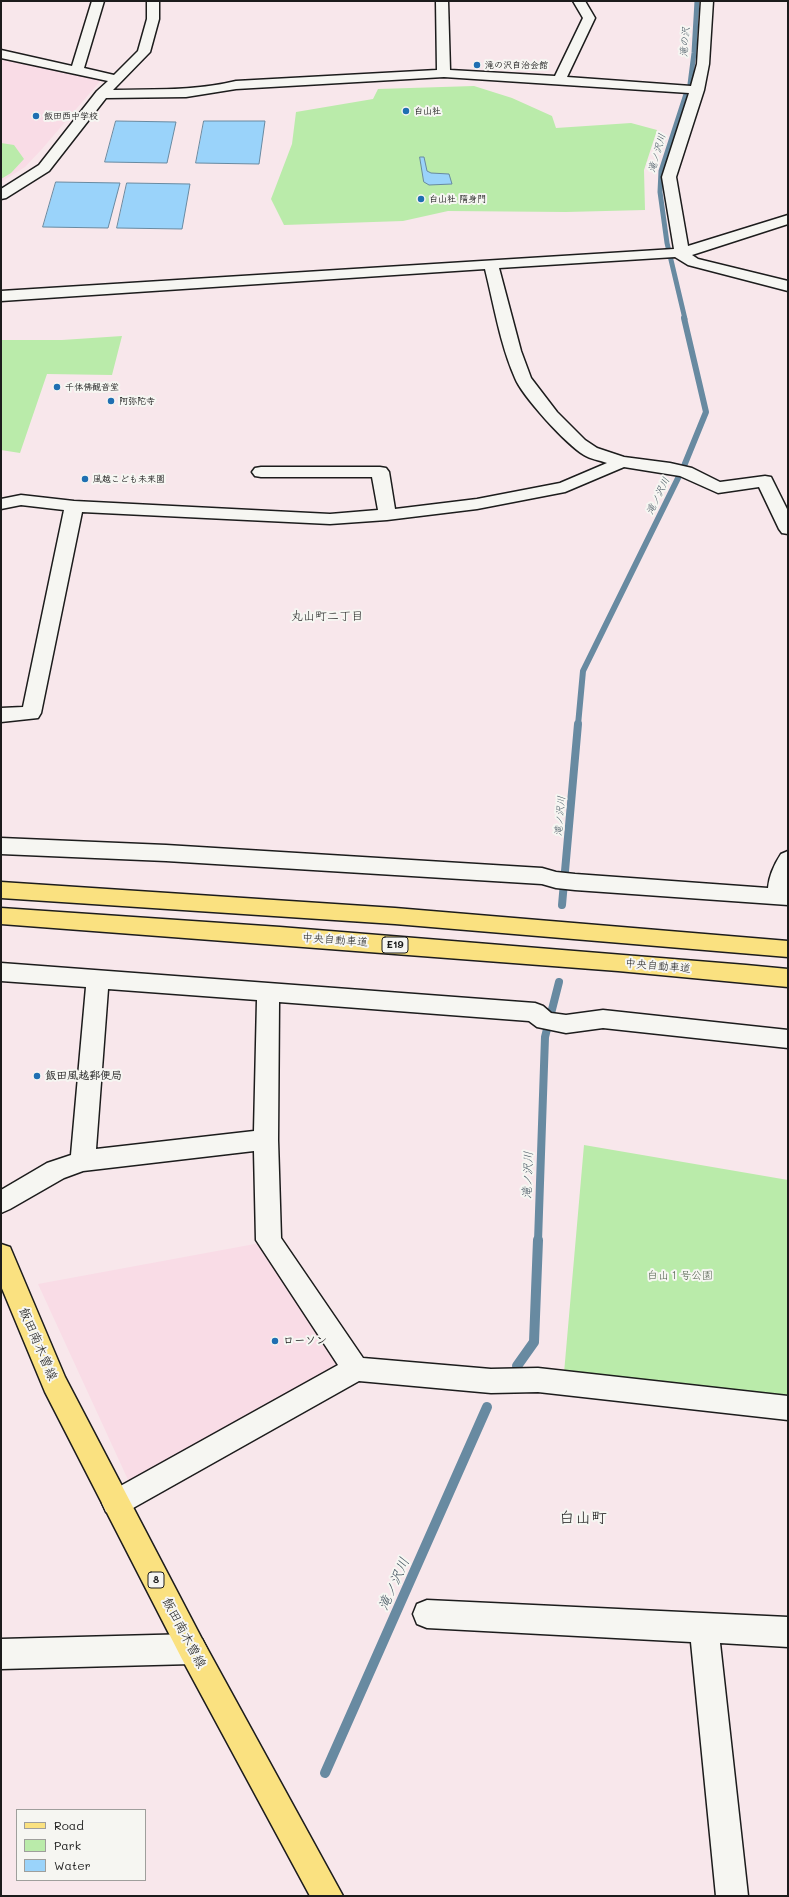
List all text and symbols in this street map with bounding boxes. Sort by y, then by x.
water label: 滝の沢 [678,27,692,57]
marker: 滝の沢自治会館 [472,60,482,70]
place label: 滝の沢自治会館 [485,60,548,70]
marker: 白山社 [401,106,411,116]
place label: 白山社 [414,106,441,116]
marker: 飯田西中学校 [31,111,41,121]
place label: 飯田西中学校 [44,111,98,121]
water label: 滝ノ沢川 [646,132,668,174]
marker: 白山社 隋身門 [416,194,426,204]
place label: 白山社 隋身門 [429,194,486,204]
marker: 千体佛観音堂 [52,382,62,392]
place label: 千体佛観音堂 [65,382,119,392]
marker: 阿弥陀寺 [106,396,116,406]
place label: 阿弥陀寺 [119,396,155,406]
marker: 風越こども未来園 [80,474,90,484]
place label: 風越こども未来園 [93,474,165,484]
water label: 滝ノ沢川 [644,475,672,517]
district label: 丸山町二丁目 [291,609,363,623]
water label: 滝ノ沢川 [552,796,568,836]
street label: 中央自動車道 [302,931,368,949]
road number: E19 [382,937,408,953]
street label: 中央自動車道 [625,957,691,975]
place label: 飯田風越郵便局 [45,1069,122,1083]
marker: 飯田風越郵便局 [32,1071,42,1081]
water label: 滝ノ沢川 [520,1151,536,1199]
park label: 白山１号公園 [647,1269,713,1283]
street label: 飯田南木曽線 [16,1305,60,1383]
place label: ローソン [283,1334,327,1348]
marker: ローソン [270,1336,280,1346]
district label: 白山町 [559,1508,607,1528]
water label: 滝ノ沢川 [375,1555,413,1613]
road number: 8 [148,1572,164,1588]
street label: 飯田南木曽線 [159,1595,209,1671]
legend [16,1809,146,1881]
text: Road [54,1817,84,1833]
text: Park [54,1837,81,1853]
text: Water [54,1857,91,1873]

